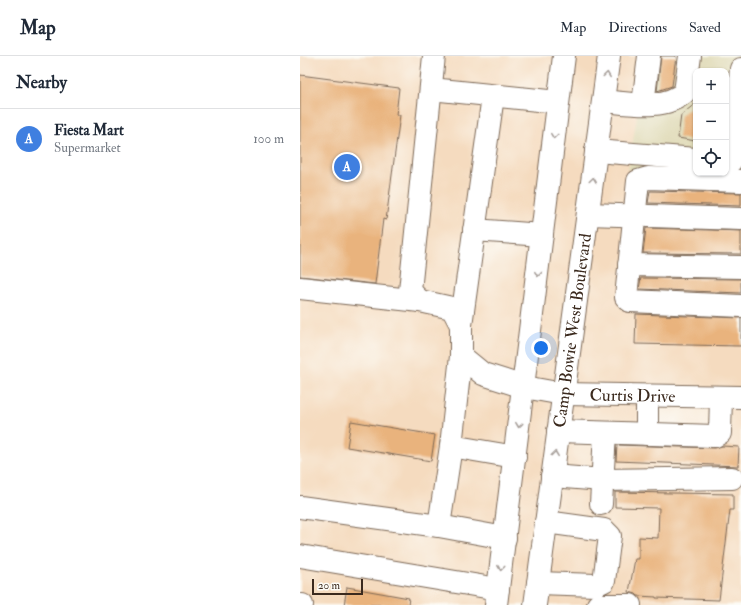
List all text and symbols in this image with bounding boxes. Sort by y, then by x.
text: Map [20,16,56,40]
text: Map [560,19,586,36]
text: Directions [608,19,667,36]
text: Saved [689,19,721,36]
map controls [693,68,729,176]
button: + [693,68,729,104]
text: Nearby [16,72,67,93]
one-way arrow [602,72,611,78]
button: − [693,104,729,140]
text: Fiesta Mart [54,121,124,140]
text: A [25,131,33,147]
text: 100 m [253,131,284,147]
one-way arrow [550,133,559,139]
text: Supermarket [54,140,121,156]
button: locate [693,140,729,176]
pin: A [334,152,360,182]
one-way arrow [588,177,597,183]
street label: Camp Bowie West Boulevard [549,231,596,429]
one-way arrow [533,271,542,277]
your location [531,338,551,358]
street label: Curtis Drive [589,384,676,406]
one-way arrow [515,422,524,428]
one-way arrow [550,451,559,457]
one-way arrow [497,565,506,571]
scale bar [312,577,363,596]
text: 20 m [318,579,340,592]

